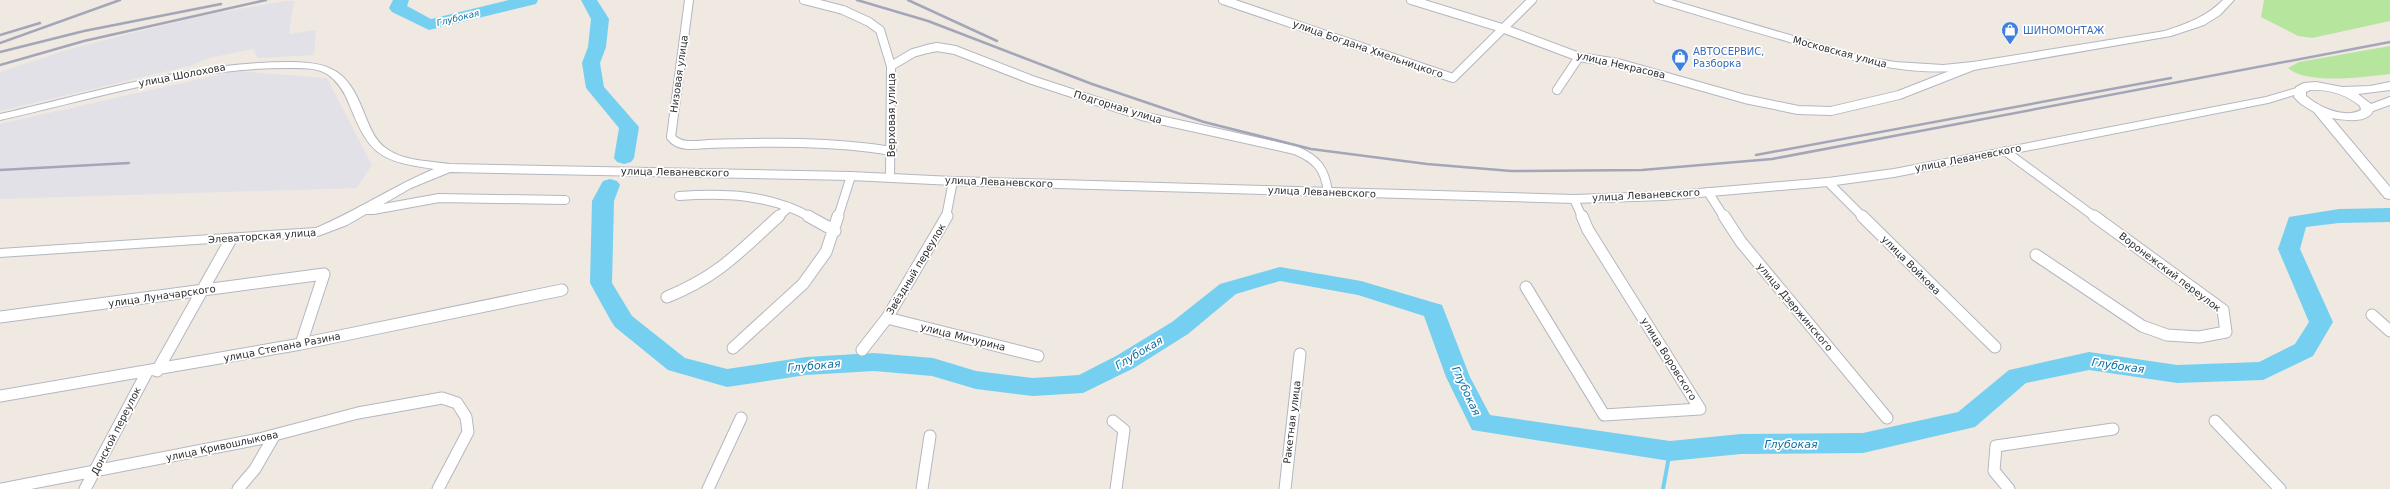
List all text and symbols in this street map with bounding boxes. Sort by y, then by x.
water label: Глубокая [436,8,481,28]
street label: улица Богдана Хмельницкого [1291,18,1445,80]
shop icon: ШИНОМОНТАЖ [2000,20,2020,45]
place label: ШИНОМОНТАЖ [2023,25,2105,36]
street label: Низовая улица [668,34,690,114]
street label: Московская улица [1792,34,1888,70]
place label: АВТОСЕРВИС, Разборка [1693,46,1765,69]
shop icon: АВТОСЕРВИС, Разборка [1670,47,1690,72]
street label: улица Некрасова [1576,49,1666,81]
street label: улица Шолохова [138,61,226,89]
street label: Верховая улица [886,73,897,157]
street label: Подгорная улица [1072,88,1164,126]
street label: улица Леваневского [1914,142,2022,174]
street label: улица Леваневского [621,166,729,178]
street label: улица Леваневского [945,175,1053,189]
street label: улица Леваневского [1268,185,1376,199]
street label: улица Леваневского [1592,187,1700,203]
street label: Звёздный переулок [884,221,948,317]
street label: Элеваторская улица [208,227,316,245]
street label: Воронежский переулок [2117,230,2223,314]
street label: улица Войкова [1879,233,1943,297]
street label: улица Дзержинского [1755,261,1835,353]
street label: улица Луначарского [108,283,216,309]
street label: улица Воровского [1639,316,1699,402]
street label: улица Мичурина [919,321,1007,353]
street label: улица Степана Разина [223,330,341,364]
water label: Глубокая [1113,334,1165,372]
water label: Глубокая [2091,356,2146,376]
water label: Глубокая [787,357,841,375]
water label: Глубокая [1449,364,1483,418]
street label: Ракетная улица [1281,380,1303,464]
street label: Донской переулок [89,385,143,477]
street label: улица Кривошлыкова [165,429,279,463]
water label: Глубокая [1764,438,1818,451]

